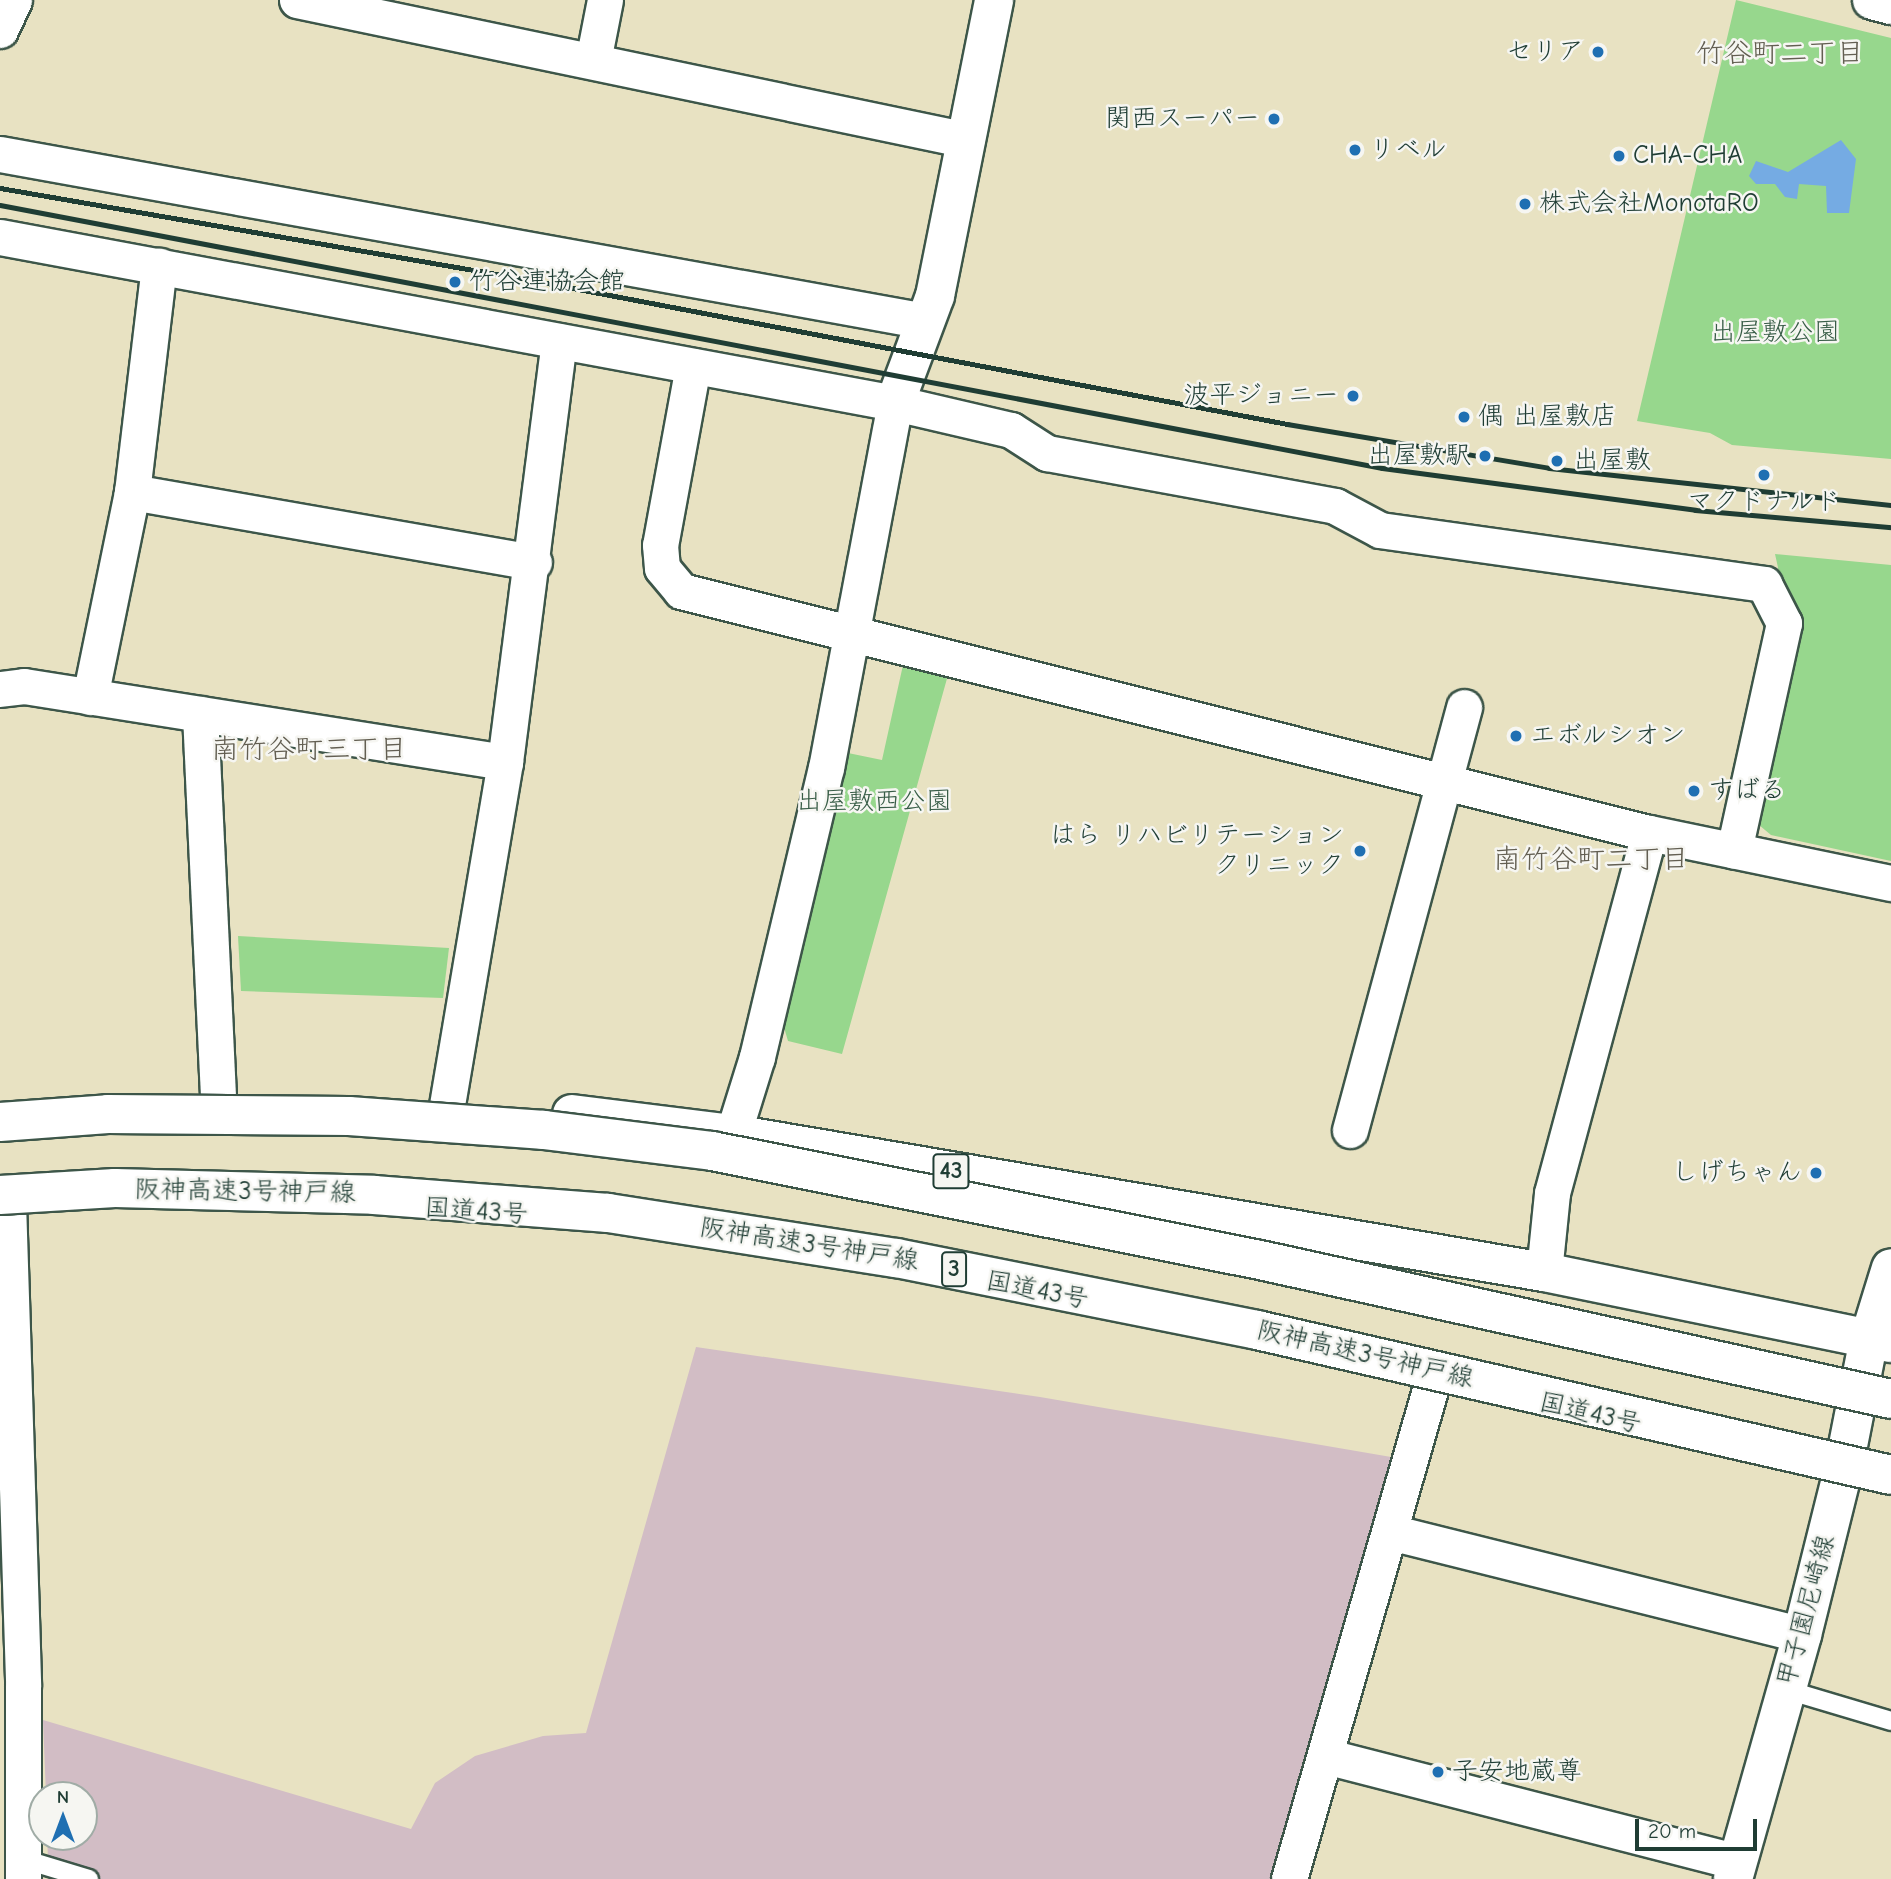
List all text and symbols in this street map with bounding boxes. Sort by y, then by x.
place label: セリア [1506,36,1584,68]
district label: 竹谷町二丁目 [1696,36,1864,70]
marker: セリア [1590,44,1606,60]
place label: 関西スーパー [1105,103,1260,135]
marker: 関西スーパー [1266,111,1282,127]
place label: リベル [1369,134,1447,166]
place label: CHA-CHA [1633,140,1742,172]
marker: リベル [1347,142,1363,158]
marker: CHA-CHA [1611,148,1627,164]
place label: 株式会社MonotaRO [1539,188,1759,220]
marker: 株式会社MonotaRO [1517,196,1533,212]
place label: 竹谷連協会館 [469,266,625,298]
marker: 竹谷連協会館 [447,274,463,290]
park label: 出屋敷公園 [1710,317,1840,349]
place label: 波平ジョニー [1184,380,1339,412]
marker: 波平ジョニー [1345,388,1361,404]
place label: 偶 出屋敷店 [1478,401,1617,433]
marker: 偶 出屋敷店 [1456,409,1472,425]
place label: 出屋敷駅 [1367,440,1471,472]
place label: 出屋敷 [1573,445,1651,477]
marker: 出屋敷駅 [1477,448,1493,464]
marker: 出屋敷 [1547,451,1567,471]
marker: マクドナルド [1756,467,1772,483]
place label: マクドナルド [1686,486,1842,518]
place label: エボルシオン [1530,720,1686,752]
marker: エボルシオン [1508,728,1524,744]
district label: 南竹谷町三丁目 [211,732,407,766]
place label: すばる [1708,775,1786,807]
marker: すばる [1686,783,1702,799]
park label: 出屋敷西公園 [796,786,952,818]
place label: はら リハビリテーション クリニック [1049,820,1344,882]
marker: はら リハビリテーション クリニック [1350,841,1370,861]
district label: 南竹谷町二丁目 [1493,842,1689,876]
road number: 43 [932,1150,970,1191]
place label: しげちゃん [1672,1157,1802,1189]
marker: しげちゃん [1808,1165,1824,1181]
street label: 阪神高速3号神戸線 [134,1174,356,1210]
street label: 国道43号 [423,1193,529,1231]
street label: 阪神高速3号神戸線 [697,1212,921,1278]
road number: 3 [940,1248,968,1289]
street label: 国道43号 [983,1266,1091,1316]
street label: 阪神高速3号神戸線 [1254,1315,1476,1395]
street label: 国道43号 [1536,1387,1644,1441]
street label: 甲子園尼崎線 [1772,1532,1842,1690]
place label: 子安地蔵尊 [1452,1756,1582,1788]
marker: 子安地蔵尊 [1430,1764,1446,1780]
north arrow [28,1781,98,1851]
text: N [57,1786,69,1808]
scale bar [1639,1806,1762,1850]
text: 20 m [1648,1819,1696,1843]

